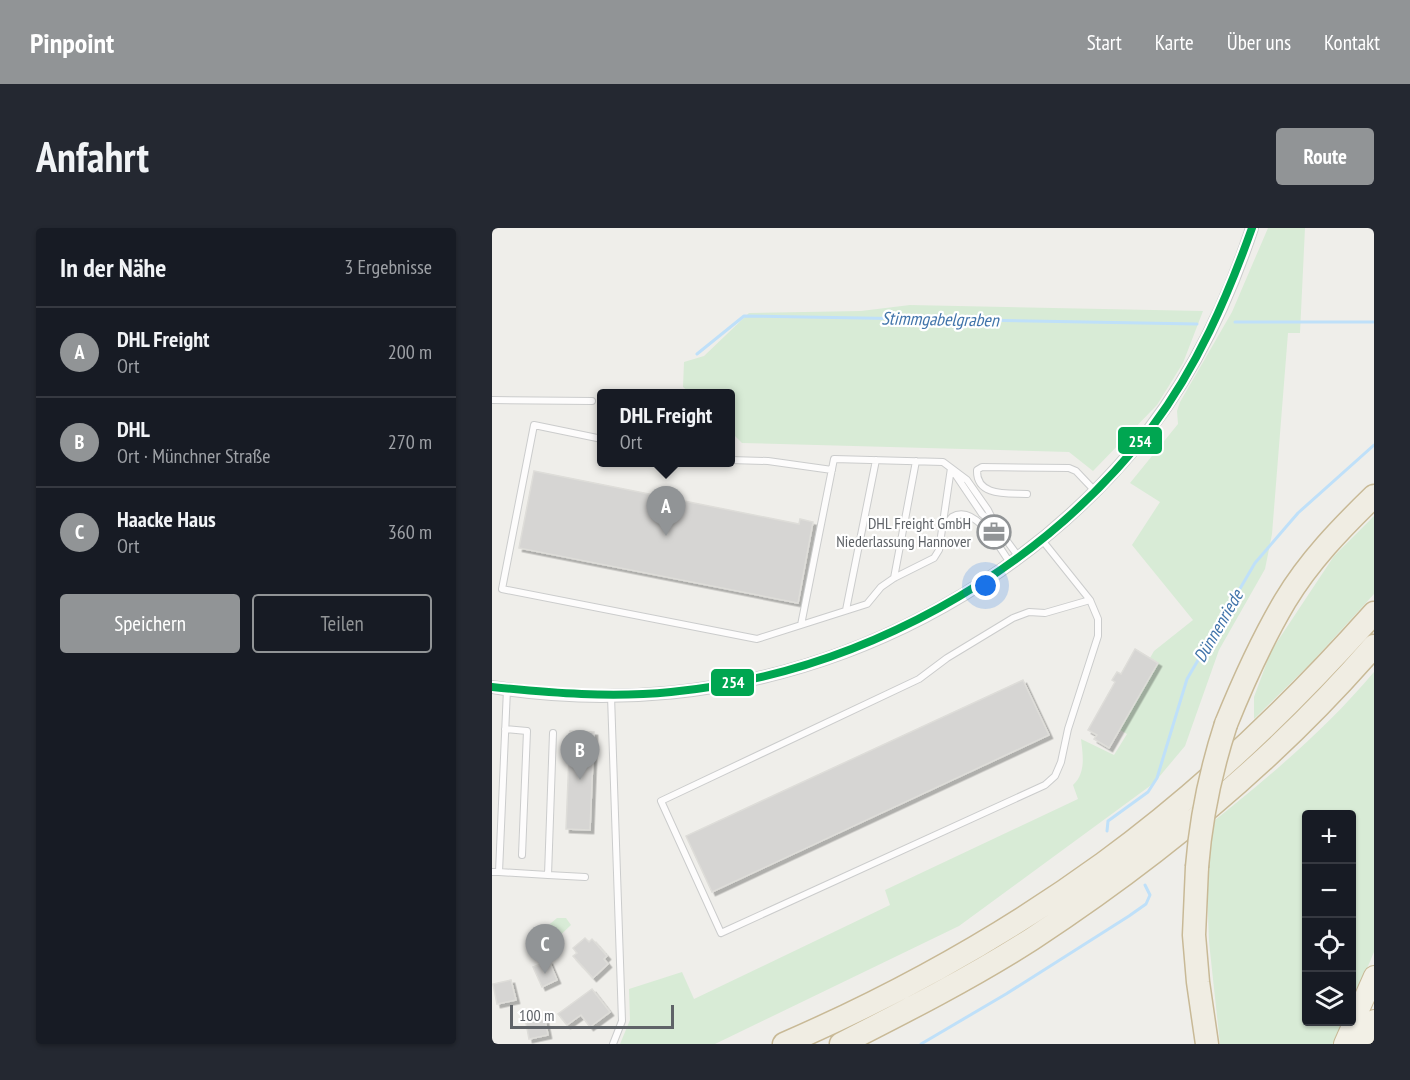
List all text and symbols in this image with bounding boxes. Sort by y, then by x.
text: Pinpoint [30,24,114,61]
text: Start [1087,29,1122,56]
text: Karte [1155,29,1194,56]
text: Über uns [1227,29,1291,56]
text: Kontakt [1324,29,1380,56]
button: Route [1276,128,1374,185]
text: Anfahrt [36,129,149,184]
text: In der Nähe [60,251,166,284]
text: 3 Ergebnisse [344,254,432,280]
water label: Stimmgabelgraben [881,306,1000,332]
text: DHL Freight [117,325,209,353]
text: A [74,339,85,365]
text: 200 m [388,339,432,365]
text: Ort [117,353,139,379]
popup [597,389,735,467]
text: DHL Freight [620,401,712,429]
text: DHL [117,415,150,443]
line badge: 254 [1117,426,1163,455]
text: B [75,429,84,455]
text: 270 m [388,429,432,455]
text: Ort [620,429,642,455]
text: 254 [1129,431,1152,451]
text: Ort · Münchner Straße [117,443,271,469]
pin: A [646,486,686,536]
text: Haacke Haus [117,505,216,533]
place label: DHL Freight GmbH Niederlassung Hannover [836,513,972,551]
office icon: DHL Freight GmbH Niederlassung Hannover [976,514,1012,550]
text: C [75,519,84,545]
text: 360 m [388,519,432,545]
text: Ort [117,533,139,559]
your location [971,571,1000,600]
water label: Dünnenriede [1188,584,1249,666]
button: Speichern [60,594,240,653]
button: Teilen [252,594,432,653]
line badge: 254 [710,668,755,697]
text: 254 [722,672,745,692]
pin: B [560,730,599,780]
map controls [1302,810,1356,1026]
button: + [1302,810,1356,864]
button: − [1302,864,1356,918]
button: locate [1302,918,1356,972]
pin: C [526,924,564,974]
button: layers [1302,972,1356,1026]
scale bar [510,1002,674,1030]
text: 100 m [519,1005,554,1025]

